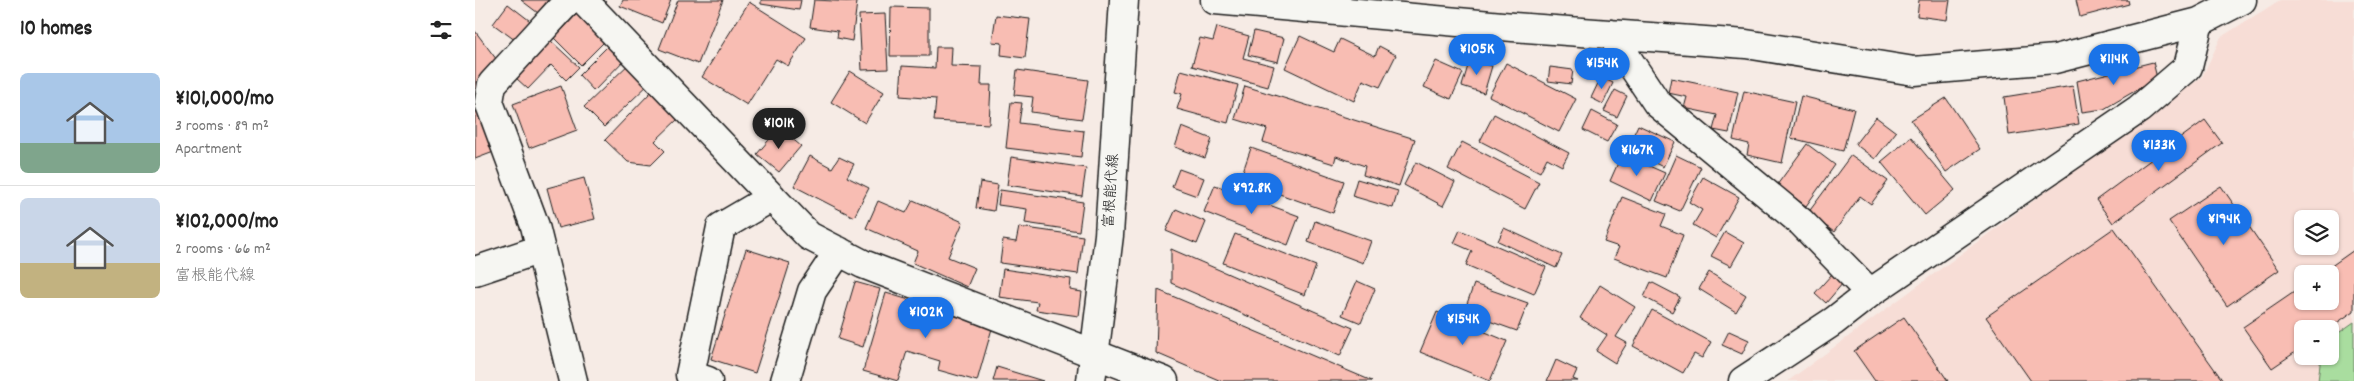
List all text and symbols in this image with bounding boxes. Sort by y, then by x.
text: 10 homes [20,15,92,45]
icon: filters [427,16,455,44]
pin: ¥105K [1442,34,1512,76]
text: ¥105K [1460,38,1494,61]
pin: ¥114K [2079,44,2149,86]
pin: ¥154K [1567,48,1637,90]
text: ¥114K [2100,48,2128,71]
text: ¥154K [1586,52,1618,75]
text: ¥101,000/mo [175,85,274,115]
icon: home [60,93,120,153]
pin: ¥101K [744,108,814,150]
text: ¥101K [764,112,794,135]
text: 3 rooms · 89 m² [175,115,269,138]
pin: ¥133K [2124,130,2194,172]
pin: ¥167K [1602,134,1672,177]
text: ¥133K [2143,134,2175,157]
text: Apartment [175,138,242,161]
text: ¥167K [1621,139,1653,162]
street label: 富根能代線 [1098,153,1126,229]
pin: ¥92.8K [1211,172,1293,215]
text: ¥92.8K [1233,177,1271,200]
pin: ¥194K [2189,204,2259,246]
text: ¥102,000/mo [175,208,278,238]
text: ¥194K [2208,208,2240,231]
map controls [2294,210,2339,365]
button: layers [2294,210,2339,255]
icon: home [60,218,120,278]
text: 2 rooms · 66 m² [175,238,271,261]
text: 富根能代線 [175,265,255,288]
button: + [2294,265,2339,310]
pin: ¥102K [891,296,961,339]
text: ¥102K [909,301,943,324]
pin: ¥154K [1428,304,1498,346]
text: ¥154K [1447,308,1479,331]
button: − [2294,320,2339,365]

